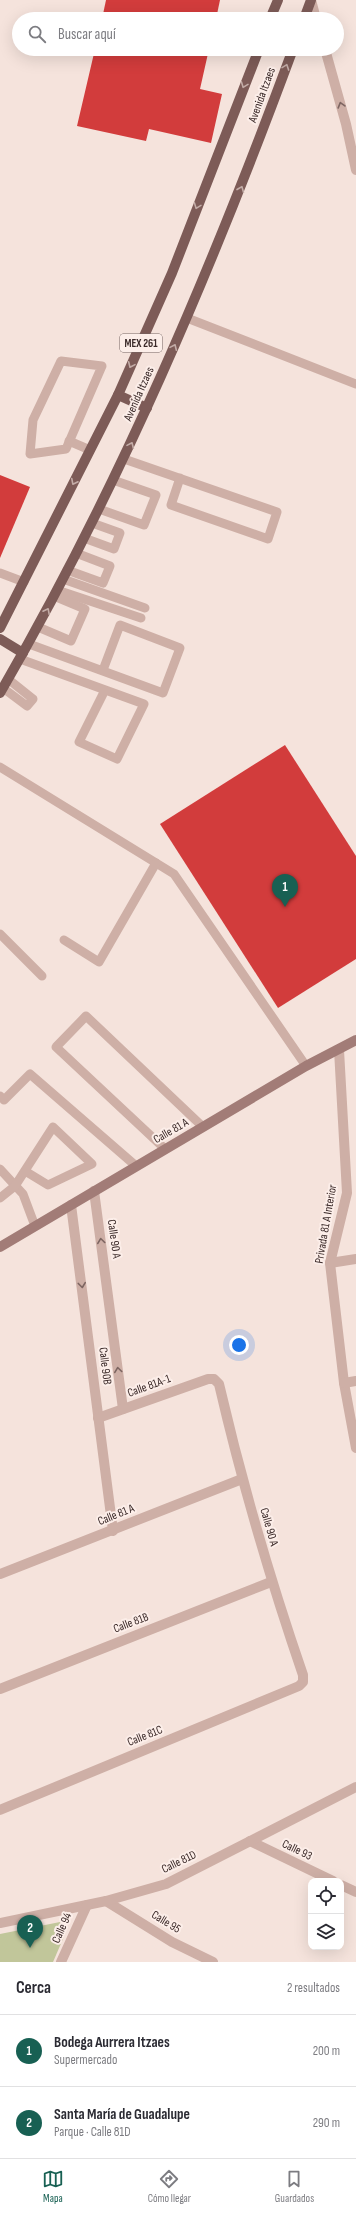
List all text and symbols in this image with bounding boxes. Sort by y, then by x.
search box [12,12,344,56]
icon: search [26,23,48,45]
text: Buscar aquí [58,25,116,44]
one-way arrow [281,63,290,70]
street label: Avenida Itzaes [245,65,279,126]
one-way arrow [241,82,249,89]
one-way arrow [337,101,346,108]
one-way arrow [236,185,244,192]
one-way arrow [194,203,202,210]
road number: MEX 261 [120,334,162,352]
one-way arrow [169,344,177,351]
one-way arrow [128,361,136,368]
street label: Avenida Itzaes [120,365,158,424]
one-way arrow [126,441,134,449]
one-way arrow [71,478,79,485]
one-way arrow [42,607,50,615]
pin: 1 [272,874,298,907]
street label: Calle 81 A [151,1115,192,1147]
street label: Privada 81 A Interior [312,1183,340,1265]
street label: Calle 90 A [104,1219,124,1260]
one-way arrow [97,1238,106,1244]
one-way arrow [77,1282,86,1288]
your location [229,1335,249,1355]
street label: Calle 90B [95,1346,115,1386]
one-way arrow [114,1367,123,1373]
street label: Calle 81A-1 [125,1371,173,1401]
street label: Calle 81 A [96,1501,137,1529]
street label: Calle 90 A [256,1506,282,1549]
street label: Calle 81B [111,1609,151,1637]
street label: Calle 81C [125,1722,165,1750]
street label: Calle 93 [279,1836,315,1864]
street label: Calle 81D [159,1847,199,1877]
map controls [308,1878,344,1950]
button: locate [308,1878,344,1914]
street label: Calle 95 [149,1907,184,1937]
street label: Calle 94 [49,1910,75,1946]
button: layers [308,1914,344,1950]
pin: 2 [17,1915,43,1948]
text: Cerca [16,1978,51,1998]
text: 2 resultados [287,1980,340,1996]
text: Bodega Aurrera Itzaes [54,2033,170,2052]
text: 1 [26,2043,32,2059]
text: 200 m [313,2043,340,2059]
text: Supermercado [54,2052,117,2068]
text: Santa María de Guadalupe [54,2105,190,2124]
text: 2 [26,2115,32,2131]
text: 290 m [313,2115,340,2131]
text: Parque · Calle 81D [54,2124,131,2140]
tab: Mapa [42,2168,64,2205]
tab: Cómo llegar [148,2168,191,2205]
tab: Guardados [275,2168,314,2205]

